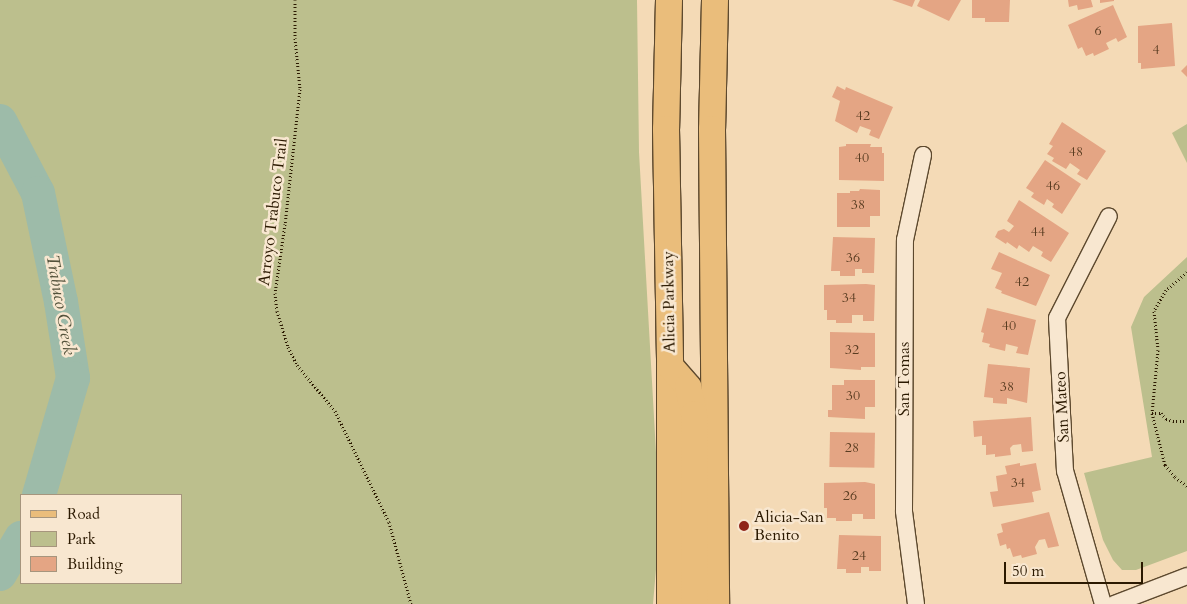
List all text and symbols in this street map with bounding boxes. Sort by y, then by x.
house number: 6 [1094,23,1102,39]
house number: 4 [1152,42,1160,58]
house number: 42 [856,108,870,124]
street label: Arroyo Trabuco Trail [254,137,292,287]
house number: 48 [1069,144,1083,160]
house number: 40 [855,150,869,166]
house number: 46 [1046,178,1060,194]
house number: 38 [851,197,865,213]
house number: 44 [1031,224,1045,240]
house number: 36 [846,250,860,266]
street label: Alicia Parkway [659,251,679,353]
water label: Trabuco Creek [41,253,79,357]
house number: 42 [1015,274,1029,290]
house number: 34 [842,290,856,306]
house number: 40 [1002,318,1016,334]
house number: 32 [845,342,859,358]
street label: San Tomas [894,342,914,416]
street label: San Mateo [1051,371,1073,443]
house number: 38 [1000,379,1014,395]
house number: 30 [846,388,860,404]
house number: 28 [845,440,859,456]
house number: 34 [1011,475,1025,491]
house number: 26 [843,488,857,504]
legend [20,494,182,584]
text: Road [67,504,100,524]
place label: Alicia-San Benito [754,507,824,545]
marker: Alicia-San Benito [738,520,750,532]
text: Park [67,529,96,549]
house number: 24 [852,548,866,564]
scale bar [1007,552,1146,584]
text: Building [67,554,123,574]
text: 50 m [1012,561,1044,581]

